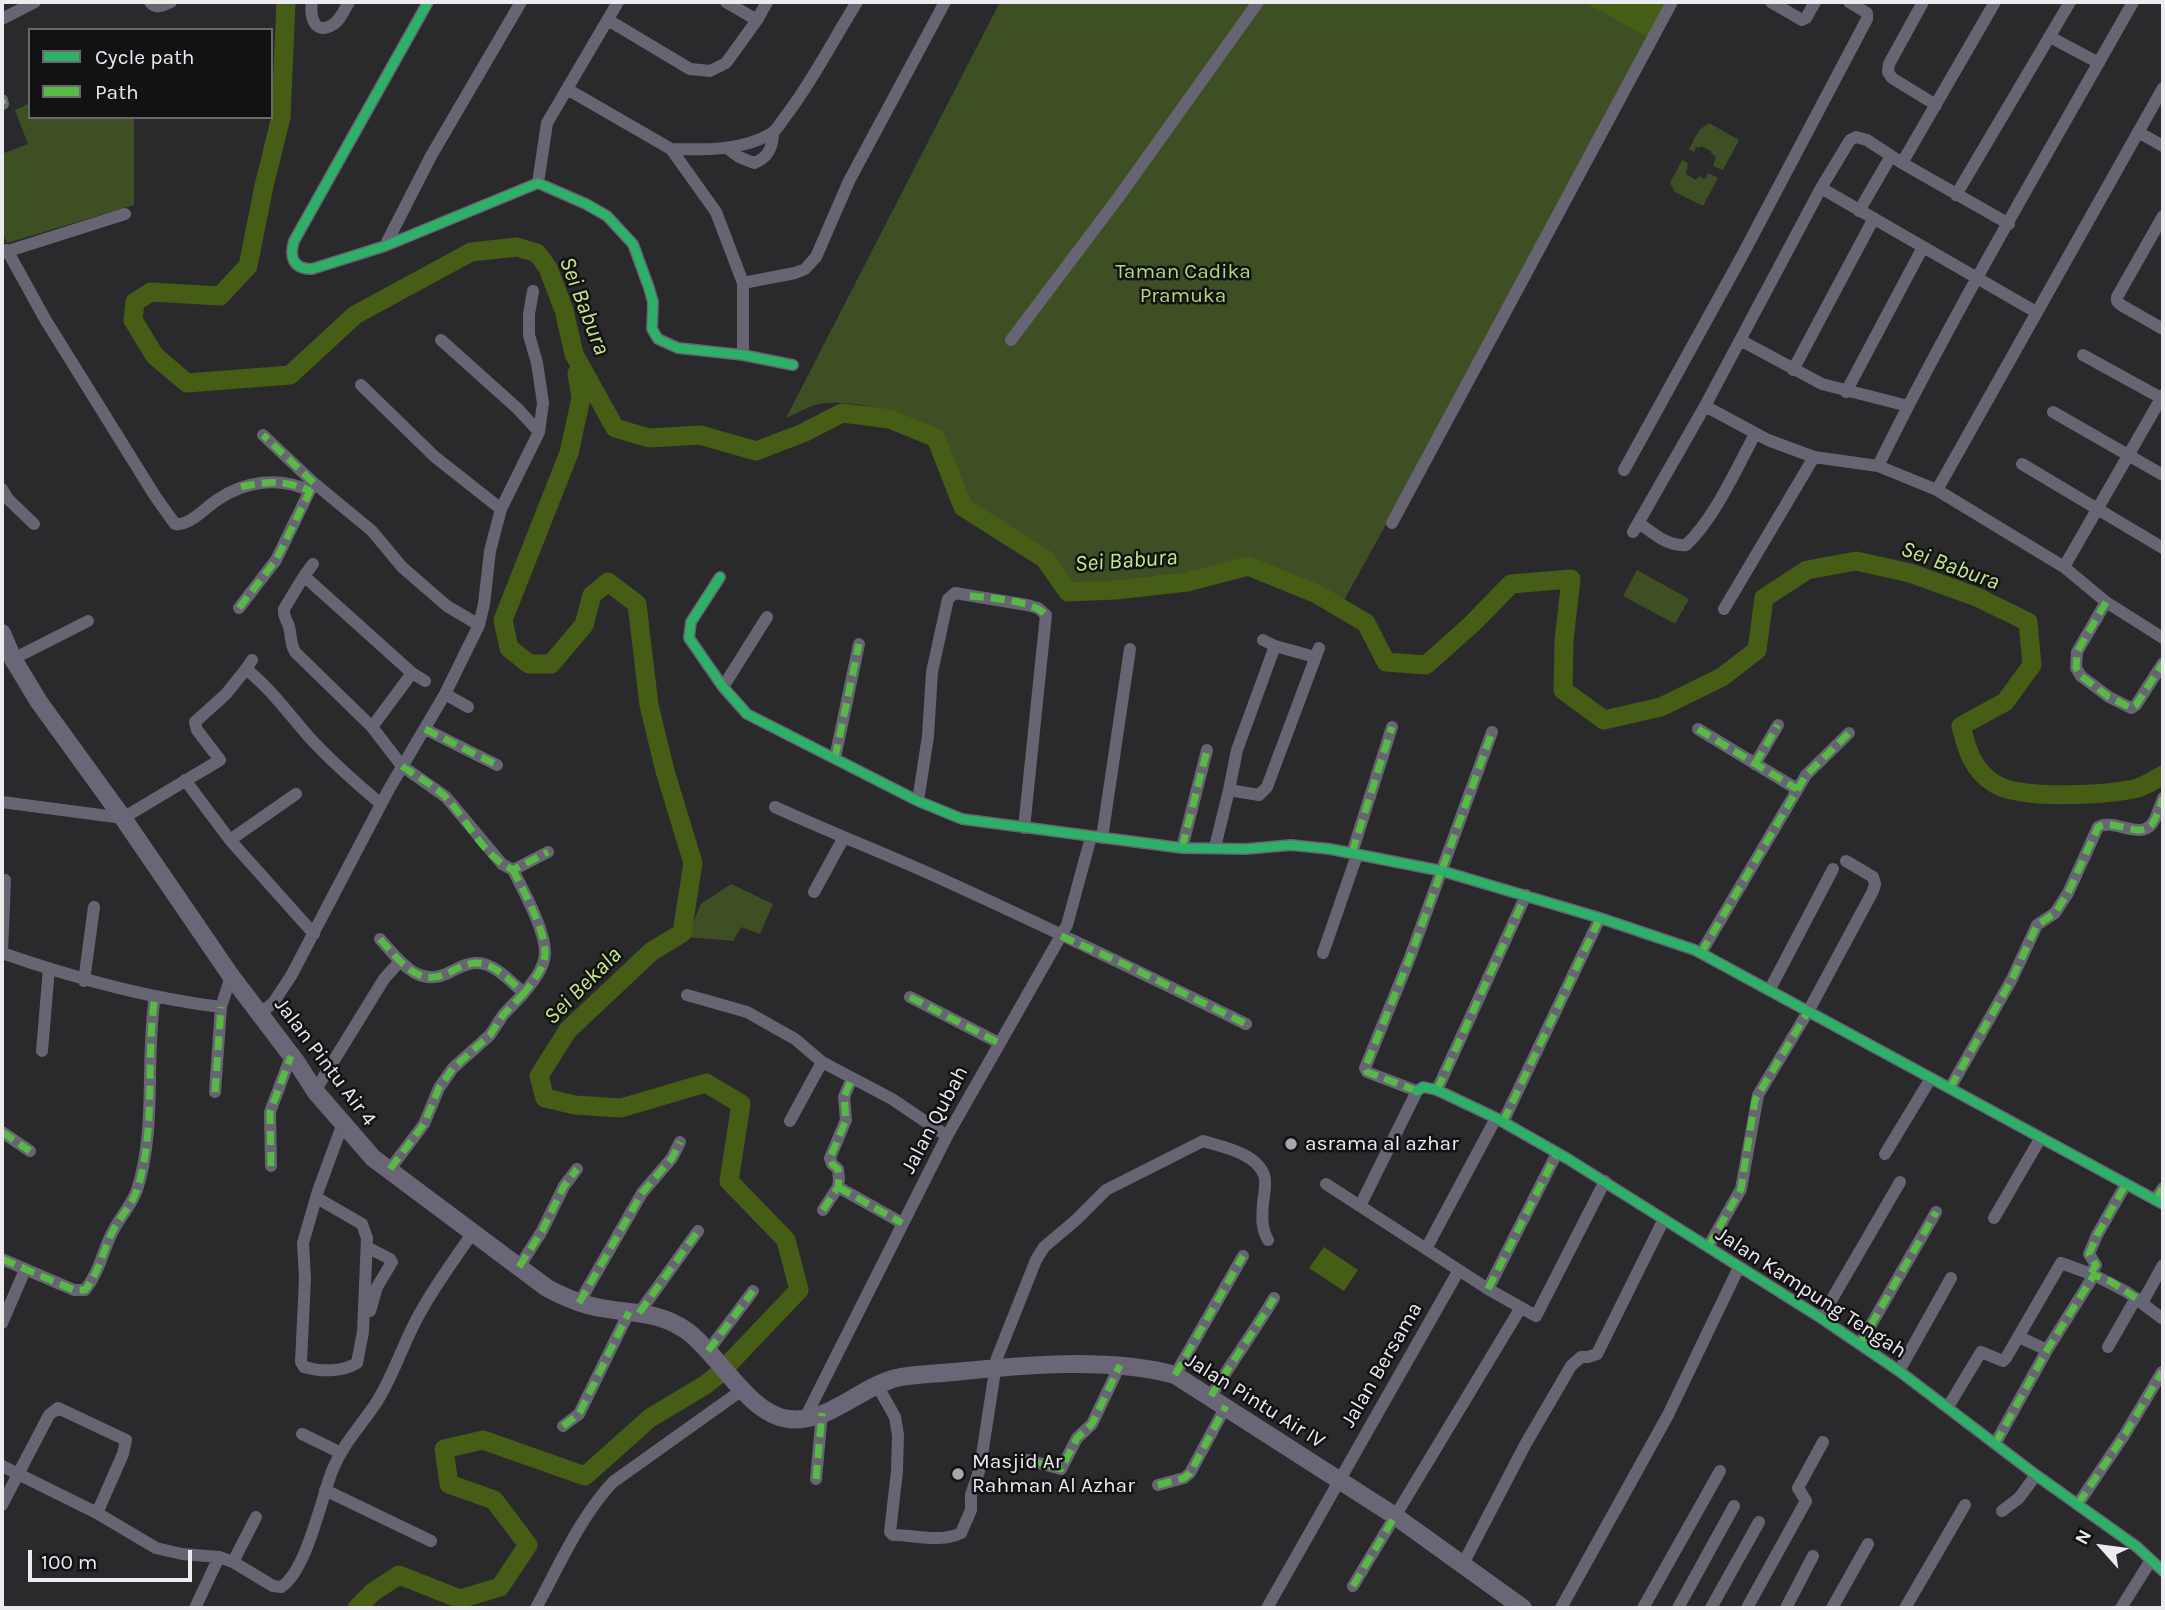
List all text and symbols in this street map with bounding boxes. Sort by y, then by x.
legend [28,28,273,119]
text: Cycle path [95,45,195,69]
text: Path [95,80,139,104]
water label: Sei Babura [553,253,615,359]
park label: Taman Cadika Pramuka [1115,259,1251,309]
water label: Sei Babura [1897,535,2003,597]
water label: Sei Babura [1074,544,1178,578]
water label: Sei Bekala [538,941,628,1031]
street label: Jalan Pintu Air 4 [269,993,381,1131]
street label: Jalan Qubah [896,1062,974,1178]
place label: asrama al azhar [1305,1131,1459,1157]
marker: asrama al azhar [1283,1136,1299,1152]
street label: Jalan Kampung Tengah [1711,1222,1911,1364]
street label: Jalan Bersama [1336,1298,1428,1432]
street label: Jalan Pintu Air IV [1181,1348,1329,1454]
place label: Masjid Ar Rahman Al Azhar [972,1449,1135,1499]
marker: Masjid Ar Rahman Al Azhar [950,1466,966,1482]
north arrow [2067,1512,2137,1582]
text: N [2071,1526,2096,1548]
scale bar [32,1536,196,1580]
text: 100 m [41,1550,98,1574]

